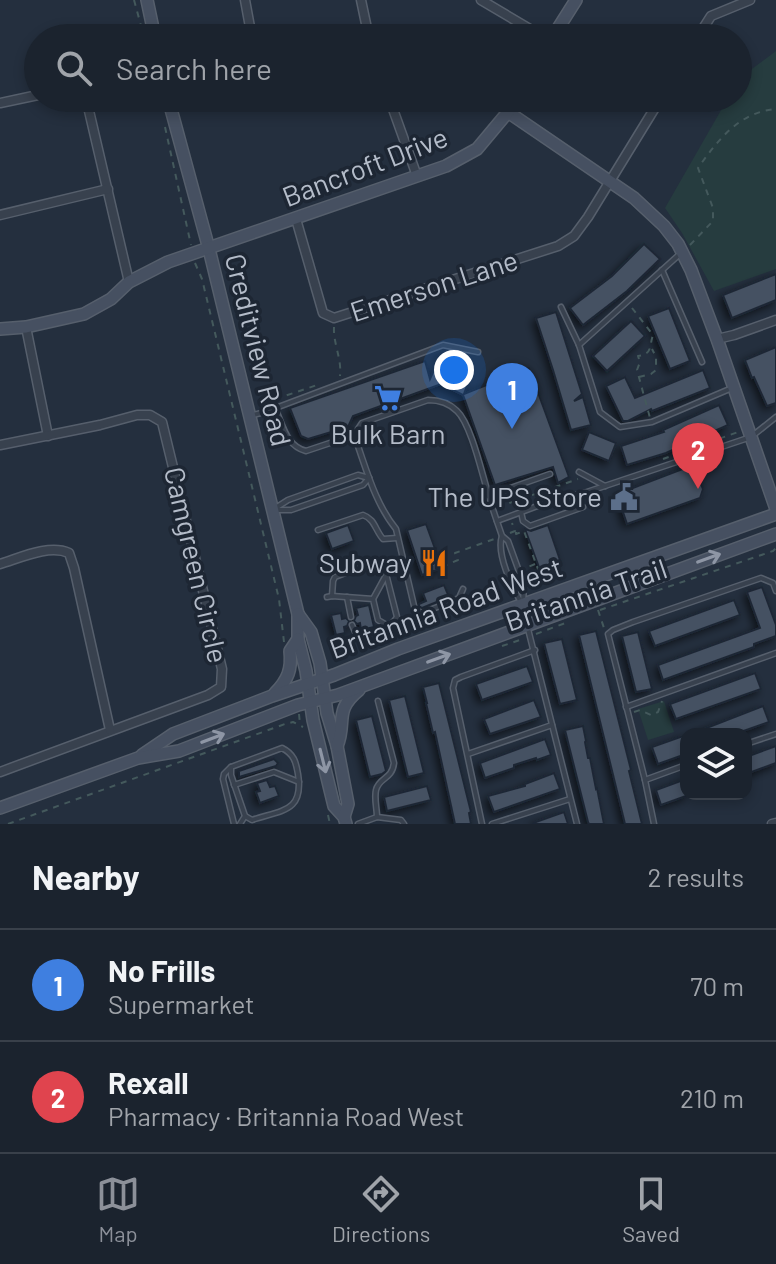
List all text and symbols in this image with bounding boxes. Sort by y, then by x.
search box [24,24,752,112]
icon: search [52,46,96,90]
text: Search here [116,50,272,86]
street label: Bancroft Drive [277,119,452,213]
street label: Emerson Lane [346,242,522,328]
street label: Creditview Road [219,250,299,450]
your location [434,350,474,390]
pin: 1 [486,363,538,429]
supermarket icon: Bulk Barn [373,383,403,413]
place label: Bulk Barn [330,416,446,450]
pin: 2 [672,423,724,489]
street label: Camgreen Circle [158,464,236,666]
place label: The UPS Store [428,479,602,513]
public building icon: The UPS Store [609,482,639,512]
place label: Subway [319,545,412,579]
restaurant icon: Subway [419,548,449,578]
street label: Britannia Road West [324,549,567,665]
street label: Britannia Trail [500,550,671,638]
one-way arrow [696,550,721,565]
one-way arrow [426,649,451,664]
map controls [680,728,752,800]
button: layers [680,728,752,800]
one-way arrow [200,730,225,744]
one-way arrow [316,748,331,774]
text: Nearby [32,856,140,897]
text: 2 results [648,861,744,892]
text: No Frills [108,952,215,988]
text: 1 [53,970,63,1001]
text: 70 m [690,970,744,1001]
text: Supermarket [108,988,255,1019]
text: Rexall [108,1064,188,1100]
text: 2 [51,1082,65,1113]
text: 210 m [680,1082,744,1113]
text: Pharmacy · Britannia Road West [108,1100,464,1131]
tab: Map [96,1172,140,1246]
tab: Directions [332,1172,430,1246]
tab: Saved [622,1172,680,1246]

